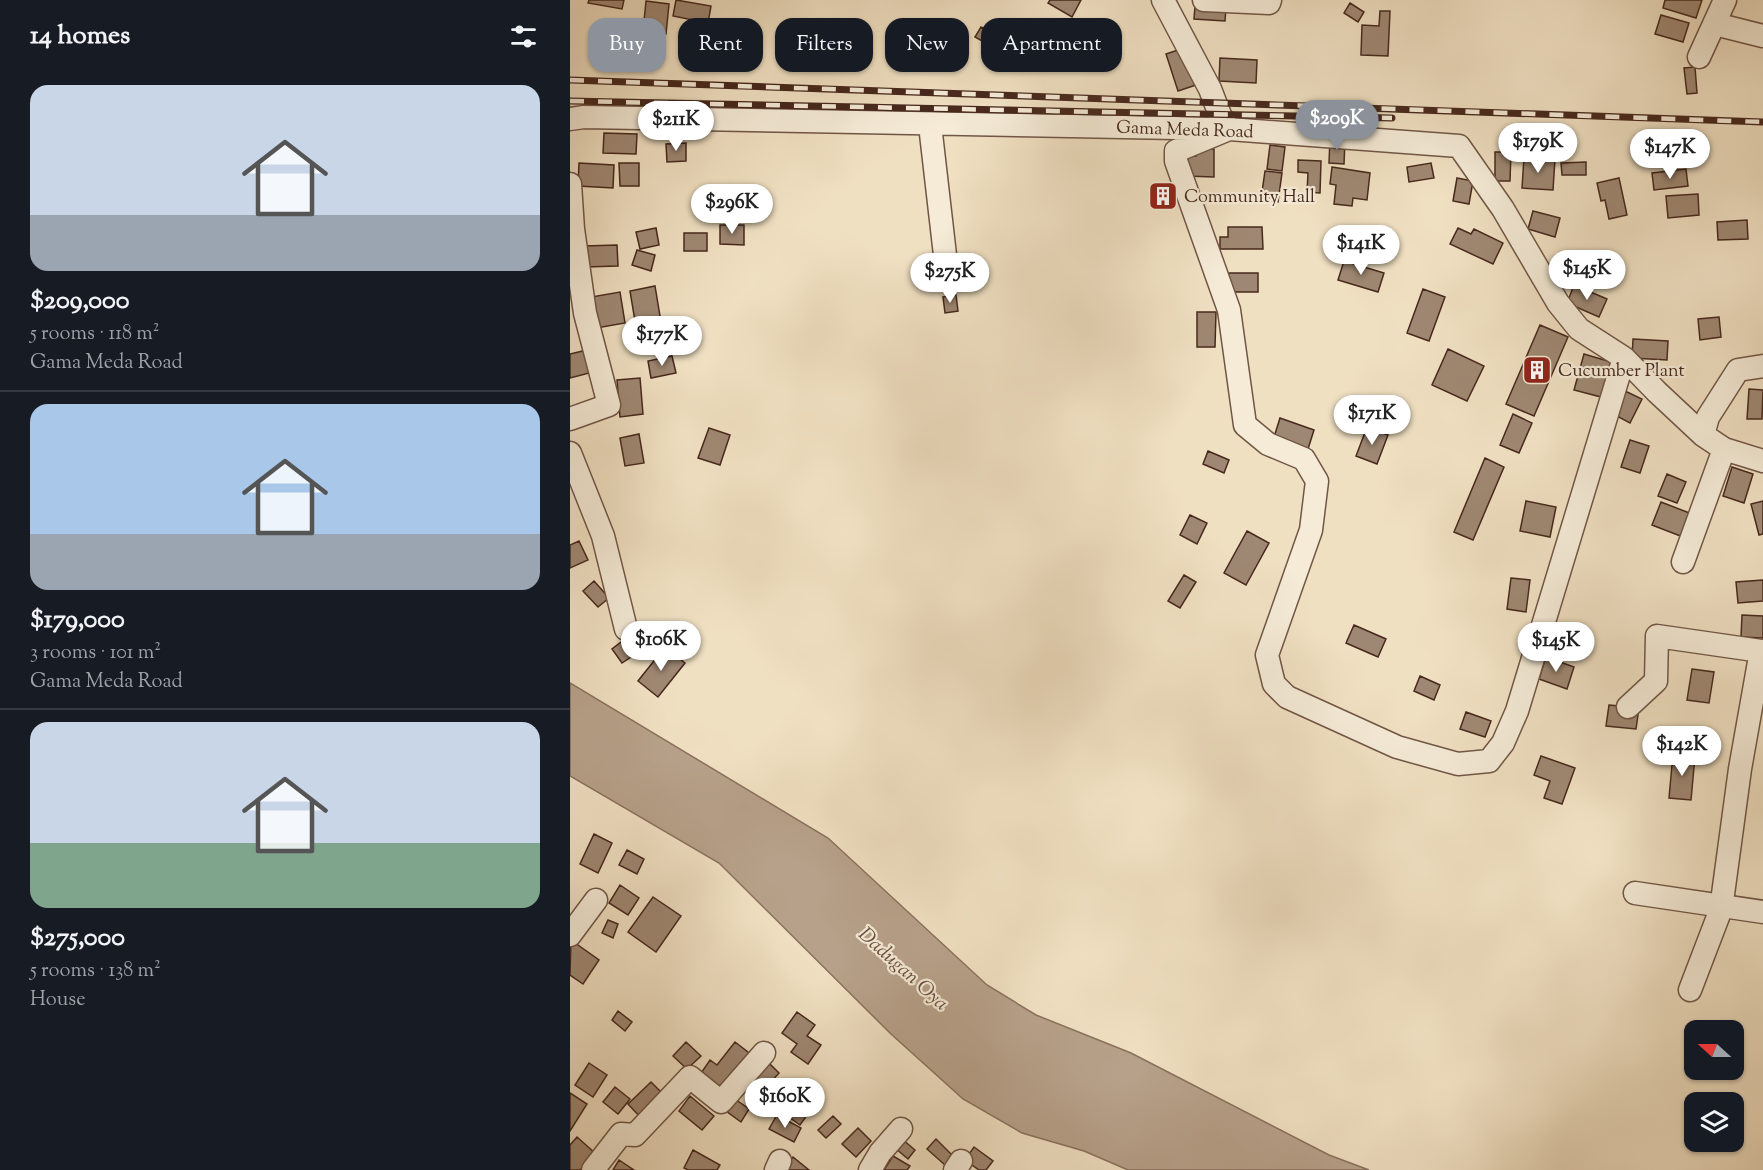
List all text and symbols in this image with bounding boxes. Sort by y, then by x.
text: 14 homes [30,18,130,55]
chip: Buy [588,18,666,72]
chip: Rent [678,18,763,72]
chip: Filters [775,18,873,72]
chip: New [885,18,969,72]
chip: Apartment [981,18,1122,72]
icon: filters [507,20,540,53]
pin: $209K [1295,100,1379,151]
pin: $211K [634,101,718,152]
text: $209K [1310,105,1364,134]
text: $211K [652,106,700,135]
street label: Gama Meda Road [1116,116,1254,146]
pin: $179K [1496,123,1580,174]
icon: home [231,124,339,232]
text: $179K [1512,128,1564,157]
pin: $147K [1628,129,1712,180]
text: $147K [1644,134,1696,163]
building icon: Community Hall [1147,180,1179,212]
pin: $296K [690,184,774,235]
place label: Community Hall [1184,185,1315,211]
text: $296K [705,189,759,218]
pin: $141K [1319,225,1403,276]
text: $141K [1337,230,1385,259]
pin: $145K [1545,250,1629,301]
pin: $275K [908,253,992,304]
text: $145K [1563,255,1611,284]
text: $275K [924,258,976,287]
text: $209,000 [30,283,129,320]
pin: $177K [620,316,704,367]
text: 5 rooms · 118 m² [30,320,160,349]
text: $177K [636,321,688,350]
text: Gama Meda Road [30,349,183,378]
building icon: Cucumber Plant [1521,354,1553,386]
place label: Cucumber Plant [1558,359,1685,385]
pin: $171K [1330,395,1414,446]
text: $171K [1348,400,1396,429]
icon: home [231,443,339,551]
text: $179,000 [30,602,125,639]
pin: $106K [619,621,703,672]
pin: $145K [1514,622,1598,673]
text: $106K [635,626,687,655]
text: $145K [1532,627,1580,656]
text: 3 rooms · 101 m² [30,639,161,668]
text: Gama Meda Road [30,668,183,697]
pin: $142K [1640,726,1724,777]
text: $142K [1656,731,1708,760]
icon: home [231,761,339,869]
text: $275,000 [30,920,125,957]
water label: Dadugan Oya [851,921,954,1018]
text: 5 rooms · 138 m² [30,957,161,986]
text: House [30,986,85,1015]
north arrow [1684,1020,1744,1080]
map controls [1684,1020,1744,1152]
pin: $160K [743,1078,827,1129]
text: $160K [759,1083,811,1112]
button: layers [1684,1092,1744,1152]

